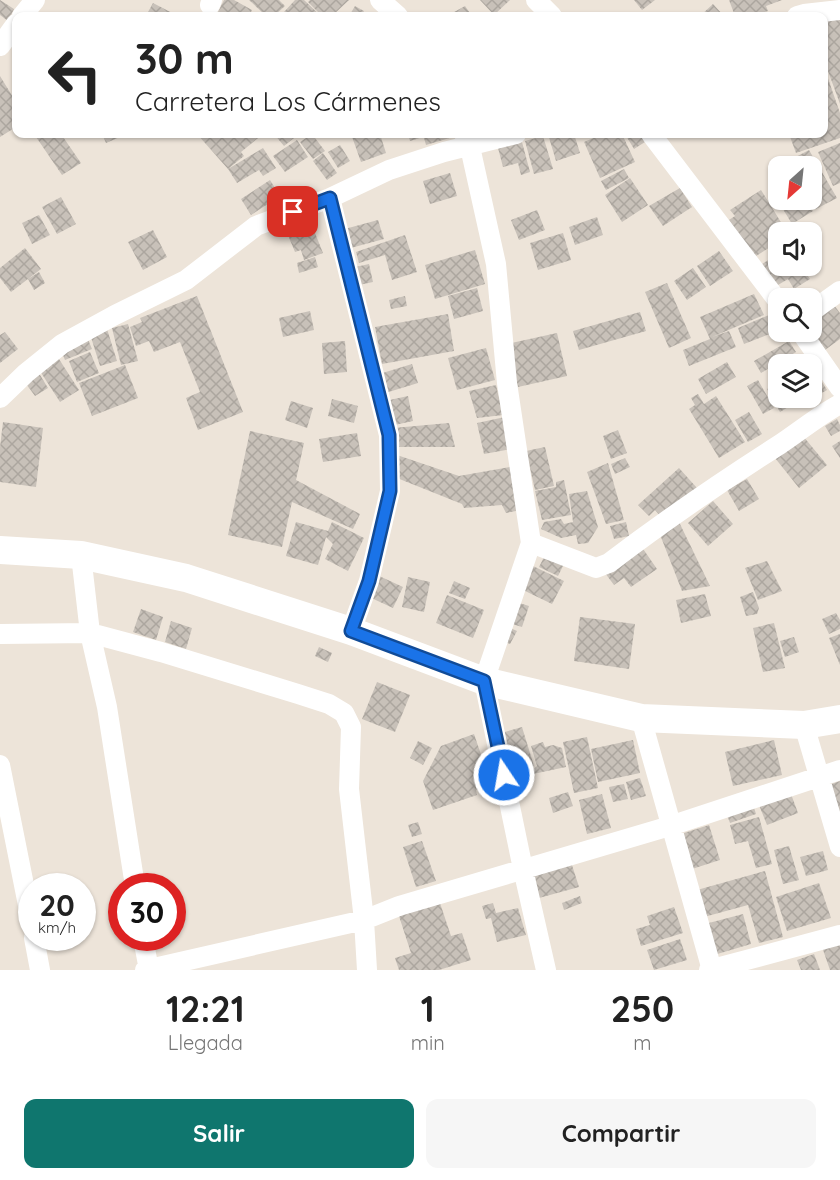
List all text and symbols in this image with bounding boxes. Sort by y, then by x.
text: 30 m [135,32,234,85]
icon: left [36,36,114,114]
text: Carretera Los Cármenes [135,84,441,118]
north arrow [768,156,822,210]
map controls [768,156,822,408]
pin [267,186,318,237]
icon: arrive [276,195,309,228]
button: sound [768,222,822,276]
button: search [768,288,822,342]
button: layers [768,354,822,408]
position arrow [472,743,536,807]
speed limit sign: 30 [108,873,186,951]
text: 20 [39,886,75,924]
text: km/h [38,918,76,937]
text: 12:21 [166,986,245,1031]
text: 1 [421,986,435,1031]
text: 250 [611,986,674,1031]
text: Llegada [168,1030,243,1055]
text: min [411,1030,445,1055]
text: m [633,1030,652,1055]
button: Salir [24,1099,414,1168]
button: Compartir [426,1099,816,1168]

